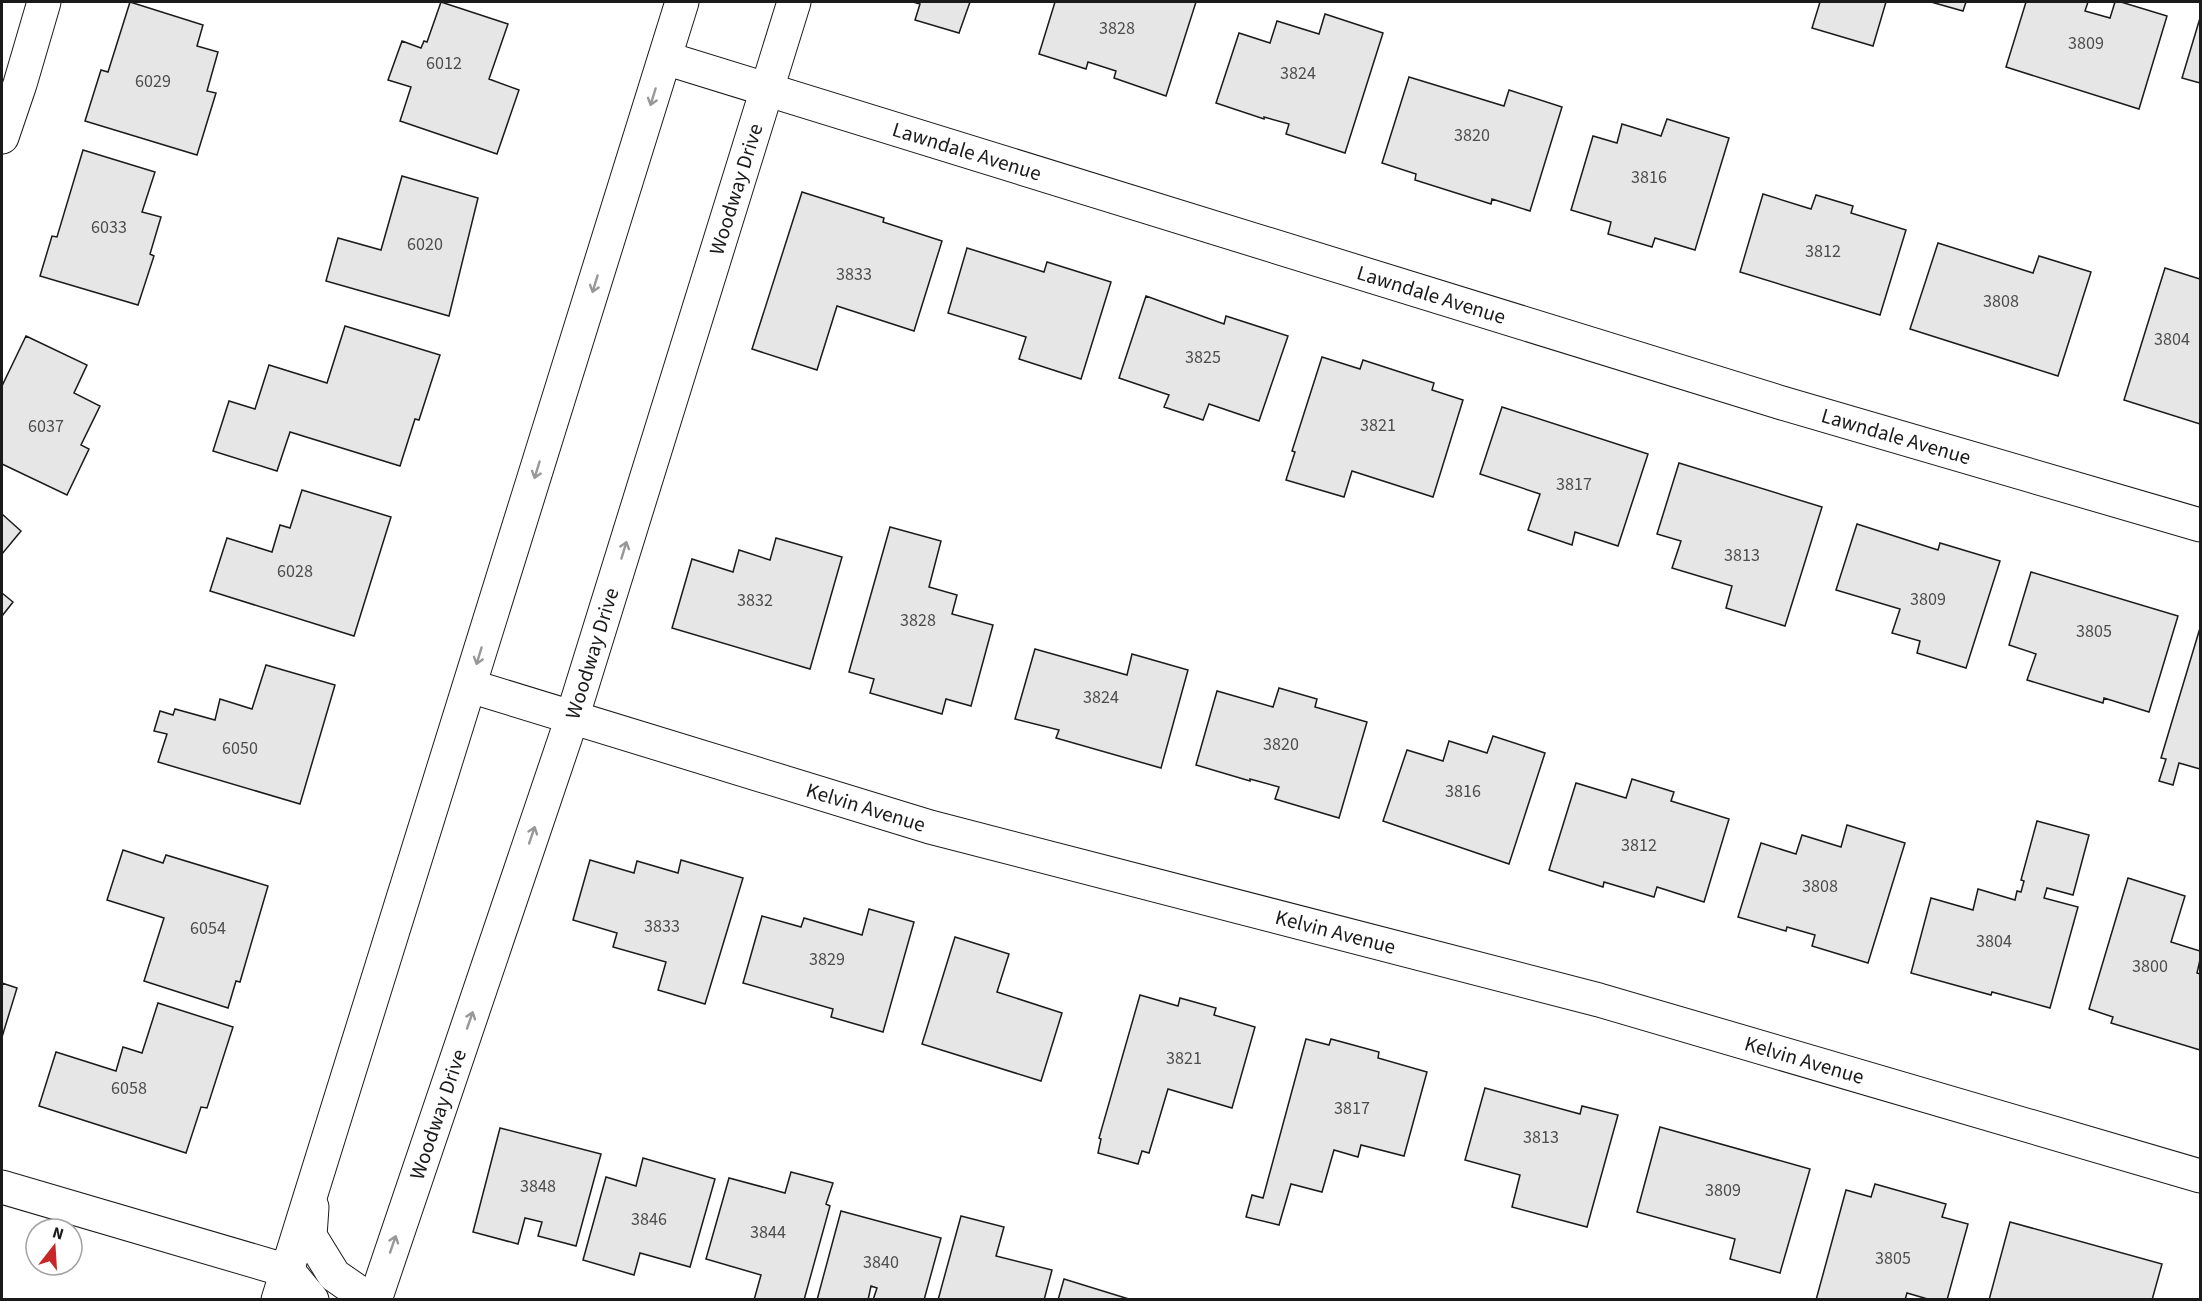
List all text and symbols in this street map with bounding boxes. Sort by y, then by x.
house number: 3828 [1099,16,1135,41]
house number: 3809 [2068,31,2104,56]
house number: 6012 [426,51,462,76]
house number: 3824 [1280,61,1316,86]
house number: 6029 [135,69,171,94]
one-way arrow [646,88,657,107]
street label: Lawndale Avenue [889,114,1045,188]
street label: Woodway Drive [701,120,770,259]
house number: 3820 [1454,123,1490,148]
house number: 3816 [1631,165,1667,190]
house number: 6033 [91,215,127,240]
house number: 6020 [407,232,443,257]
house number: 3812 [1805,239,1841,264]
street label: Lawndale Avenue [1353,258,1509,332]
house number: 3833 [836,262,872,287]
one-way arrow [589,274,600,293]
house number: 3808 [1983,289,2019,314]
house number: 3804 [2154,327,2190,352]
house number: 3825 [1185,345,1221,370]
street label: Lawndale Avenue [1818,400,1974,472]
house number: 3821 [1360,413,1396,438]
house number: 6037 [28,414,64,439]
one-way arrow [531,460,542,479]
house number: 3817 [1556,472,1592,497]
one-way arrow [620,541,631,560]
house number: 3813 [1724,543,1760,568]
house number: 6028 [277,559,313,584]
street label: Woodway Drive [558,584,626,723]
house number: 3809 [1910,587,1946,612]
house number: 3832 [737,588,773,613]
house number: 3828 [900,608,936,633]
house number: 3805 [2076,619,2112,644]
one-way arrow [473,646,484,665]
house number: 3824 [1083,685,1119,710]
house number: 3820 [1263,732,1299,757]
house number: 6050 [222,736,258,761]
street label: Kelvin Avenue [803,775,929,840]
house number: 3816 [1445,779,1481,804]
one-way arrow [528,826,539,845]
house number: 3812 [1621,833,1657,858]
house number: 3808 [1802,874,1838,899]
street label: Kelvin Avenue [1272,902,1399,962]
house number: 3833 [644,914,680,939]
house number: 6054 [190,916,226,941]
house number: 3804 [1976,929,2012,954]
house number: 3829 [809,947,845,972]
house number: 3800 [2132,954,2168,979]
one-way arrow [465,1011,476,1030]
street label: Kelvin Avenue [1741,1028,1868,1092]
street label: Woodway Drive [402,1045,474,1184]
house number: 3821 [1166,1046,1202,1071]
house number: 6058 [111,1076,147,1101]
house number: 3817 [1334,1096,1370,1121]
house number: 3813 [1523,1125,1559,1150]
house number: 3848 [520,1174,556,1199]
house number: 3809 [1705,1178,1741,1203]
house number: 3846 [631,1207,667,1232]
north arrow [24,1217,84,1277]
house number: 3844 [750,1220,786,1245]
text: N [50,1222,66,1246]
one-way arrow [389,1235,400,1254]
house number: 3805 [1875,1246,1911,1271]
house number: 3840 [863,1250,899,1275]

